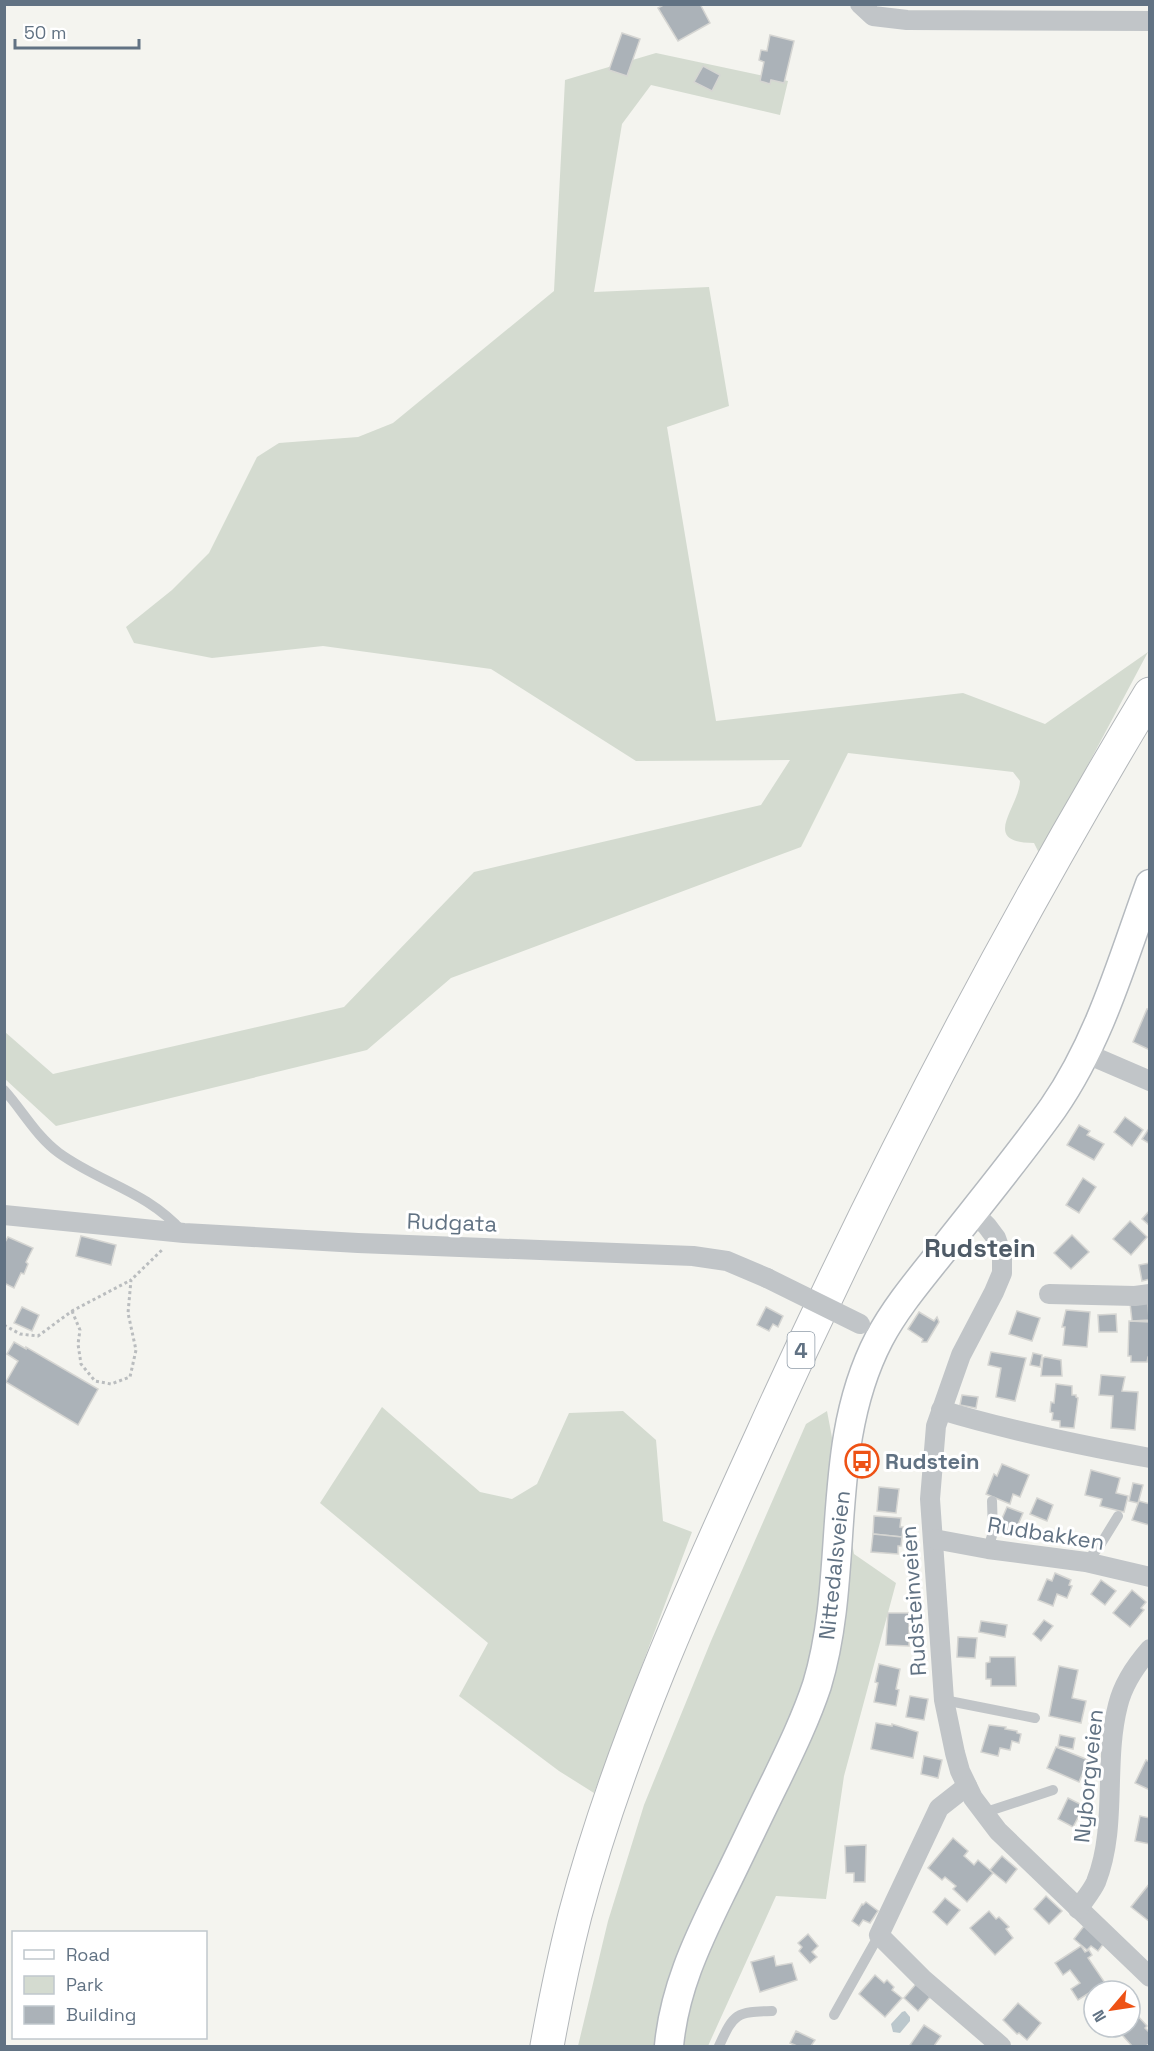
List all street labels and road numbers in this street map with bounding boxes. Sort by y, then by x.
street label: Rudgata [406,1206,498,1238]
road number: 4 [788,1332,814,1368]
street label: Nittedalsveien [812,1489,856,1641]
street label: Rudbakken [986,1510,1106,1556]
street label: Rudsteinveien [894,1525,932,1677]
street label: Nyborgveien [1067,1708,1109,1844]

